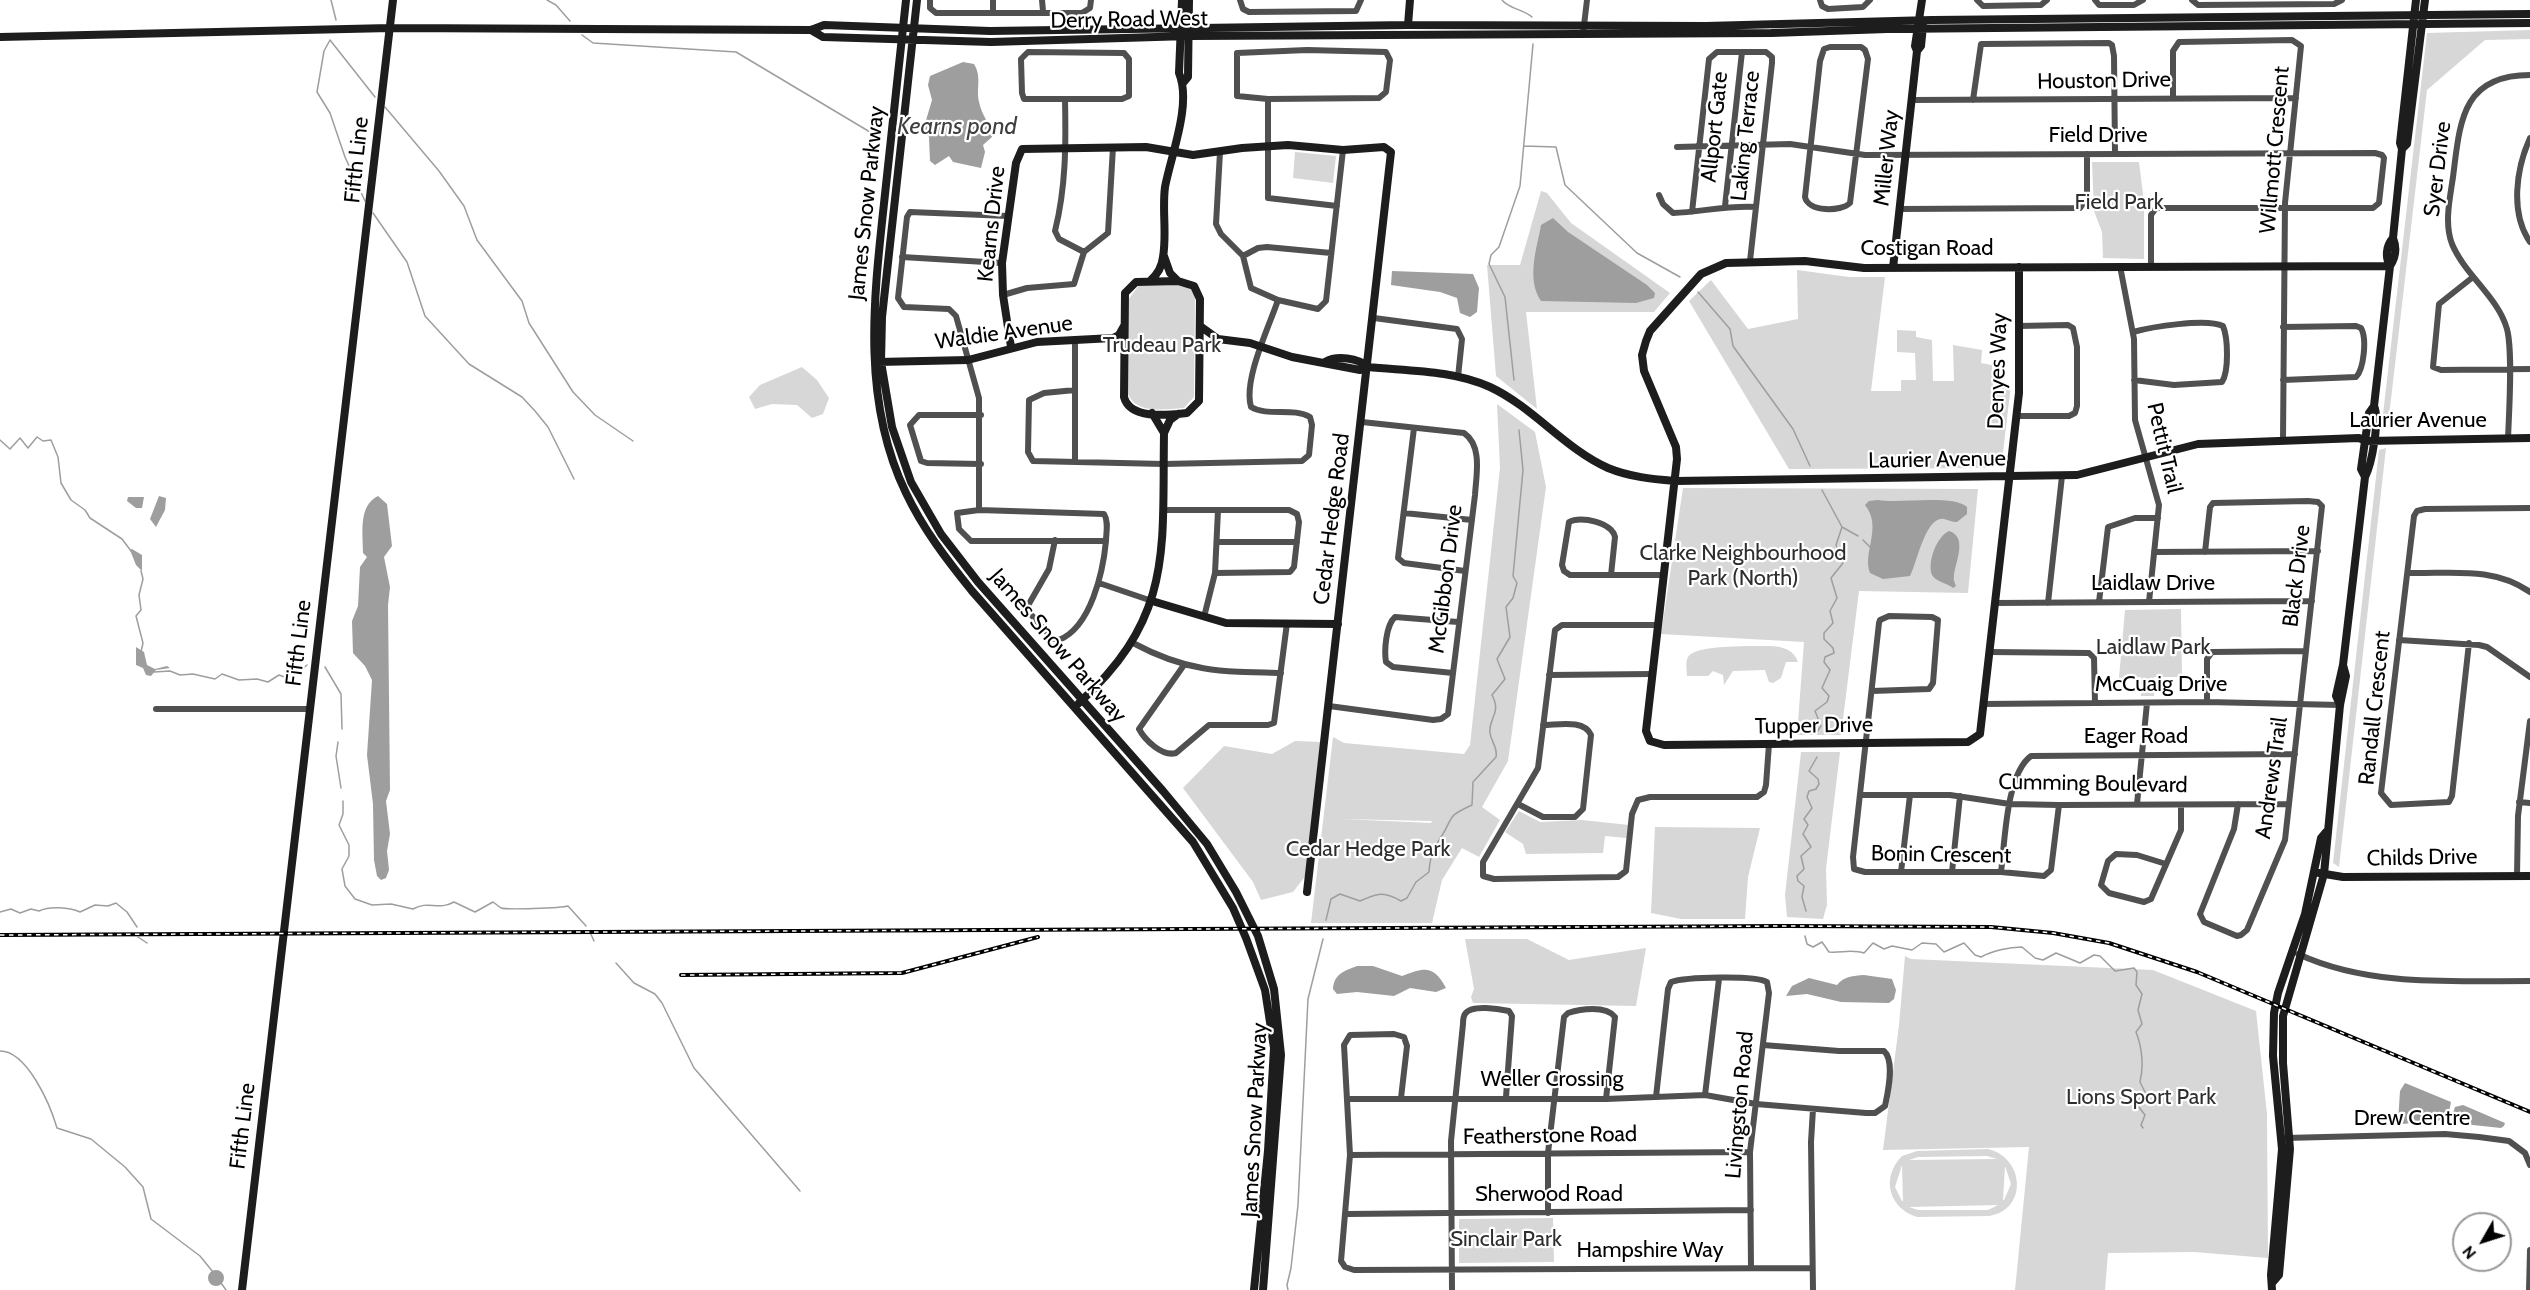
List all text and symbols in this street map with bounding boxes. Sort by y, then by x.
street label: Derry Road West [1050,5,1208,35]
street label: Willmott Crescent [2255,65,2295,235]
street label: Houston Drive [2037,67,2171,95]
street label: Laking Terrace [1726,69,1766,203]
street label: Allport Gate [1696,70,1734,184]
street label: James Snow Parkway [844,105,890,301]
street label: Miller Way [1869,108,1905,208]
water label: Kearns pond [897,113,1017,141]
street label: Fifth Line [339,115,375,205]
street label: Syer Drive [2419,120,2457,218]
street label: Field Drive [2049,123,2147,149]
street label: Kearns Drive [973,165,1011,283]
park label: Field Park [2074,190,2164,216]
street label: Costigan Road [1860,236,1994,262]
street label: Waldie Avenue [934,310,1074,356]
street label: Denyes Way [1983,312,2013,430]
park label: Trudeau Park [1103,333,1221,359]
street label: Pettit Trail [2141,400,2187,496]
street label: Laurier Avenue [2349,408,2487,434]
street label: Cedar Hedge Road [1308,432,1356,606]
street label: Laurier Avenue [1868,446,2006,474]
street label: McGibbon Drive [1424,503,1468,655]
street label: Black Drive [2278,523,2316,629]
park label: Clarke Neighbourhood Park (North) [1640,541,1846,592]
street label: James Snow Parkway [984,564,1132,728]
street label: Laidlaw Drive [2091,571,2215,597]
street label: Fifth Line [281,598,317,688]
street label: Randall Crescent [2354,629,2396,787]
park label: Laidlaw Park [2096,635,2210,661]
street label: McCuaig Drive [2095,672,2227,698]
street label: Tupper Drive [1755,712,1873,740]
street label: Andrews Trail [2250,715,2294,841]
street label: Eager Road [2084,724,2188,750]
street label: Cumming Boulevard [1998,769,2188,799]
park label: Cedar Hedge Park [1286,837,1450,863]
street label: Bonin Crescent [1871,841,2011,869]
street label: Childs Drive [2366,844,2478,872]
street label: James Snow Parkway [1237,1022,1273,1218]
street label: Livingston Road [1720,1030,1760,1180]
street label: Weller Crossing [1481,1067,1623,1093]
street label: Fifth Line [225,1081,261,1171]
park label: Lions Sport Park [2066,1085,2216,1111]
street label: Drew Centre [2354,1106,2470,1132]
street label: Featherstone Road [1463,1121,1637,1151]
street label: Sherwood Road [1475,1182,1623,1208]
north arrow [2452,1212,2512,1272]
park label: Sinclair Park [1450,1227,1562,1253]
street label: Hampshire Way [1576,1238,1724,1264]
text: N [2458,1242,2480,1263]

